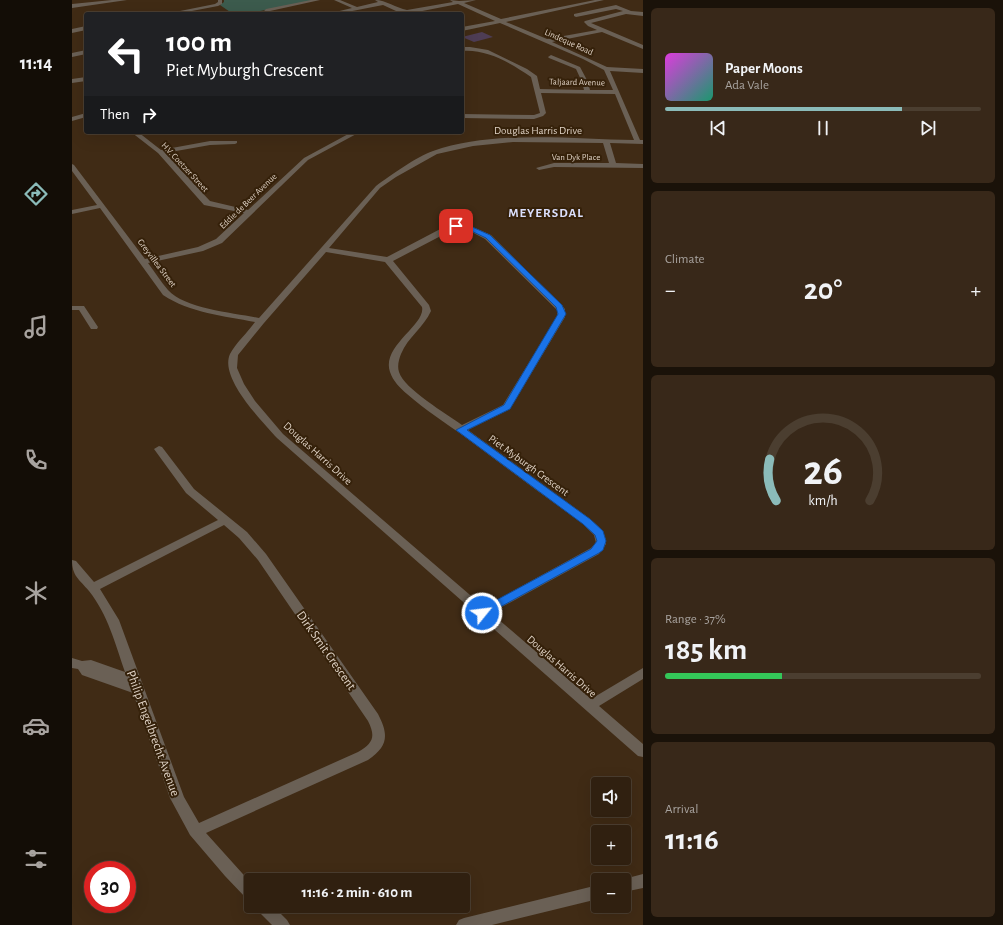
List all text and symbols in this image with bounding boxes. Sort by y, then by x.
icon: left [100,28,152,80]
street label: Lindeque Road [543,28,595,57]
text: 100 m [166,29,232,57]
text: 11:14 [20,55,52,73]
text: Paper Moons [725,61,803,76]
text: Piet Myburgh Crescent [166,62,323,80]
street label: Taljaard Avenue [549,78,605,87]
text: Ada Vale [725,79,769,92]
icon: right [138,104,160,126]
text: Then [100,107,130,122]
icon: previous [707,117,729,139]
icon: pause [812,117,834,139]
icon: next [917,117,939,139]
street label: Douglas Harris Drive [494,125,582,136]
street label: H.V. Coetzer Street [159,141,210,194]
street label: Van Dyk Place [552,153,600,162]
street label: Eddie de Beer Avenue [218,172,279,231]
icon: directions [22,180,50,208]
district label: MEYERSDAL [508,207,584,220]
pin [439,209,473,243]
icon: arrive [445,215,467,237]
street label: Greyvillea Street [136,238,178,289]
text: Climate [665,253,704,266]
text: 20° [804,275,842,305]
text: − [665,279,676,301]
text: + [970,279,981,301]
icon: music [22,313,50,341]
street label: Douglas Harris Drive [281,420,354,487]
street label: Piet Myburgh Crescent [487,433,571,498]
icon: phone [22,446,50,474]
text: 26 [803,450,843,491]
text: km/h [808,493,838,507]
icon: climate [22,579,50,607]
position arrow [461,592,503,634]
street label: Dirk Smit Crescent [294,609,358,693]
text: Range · 37% [665,613,726,626]
street label: Douglas Harris Drive [525,633,598,699]
text: 185 km [665,635,747,665]
street label: Philip Engelbrecht Avenue [124,669,181,798]
icon: car [22,712,50,740]
map controls [591,777,631,913]
button: sound [591,777,631,817]
text: Arrival [665,803,698,816]
button: + [591,825,631,865]
text: 11:16 [665,825,719,855]
icon: filters [22,845,50,873]
speed limit sign: 30 [84,861,136,913]
button: − [591,873,631,913]
text: 11:16 · 2 min · 610 m [302,885,412,900]

